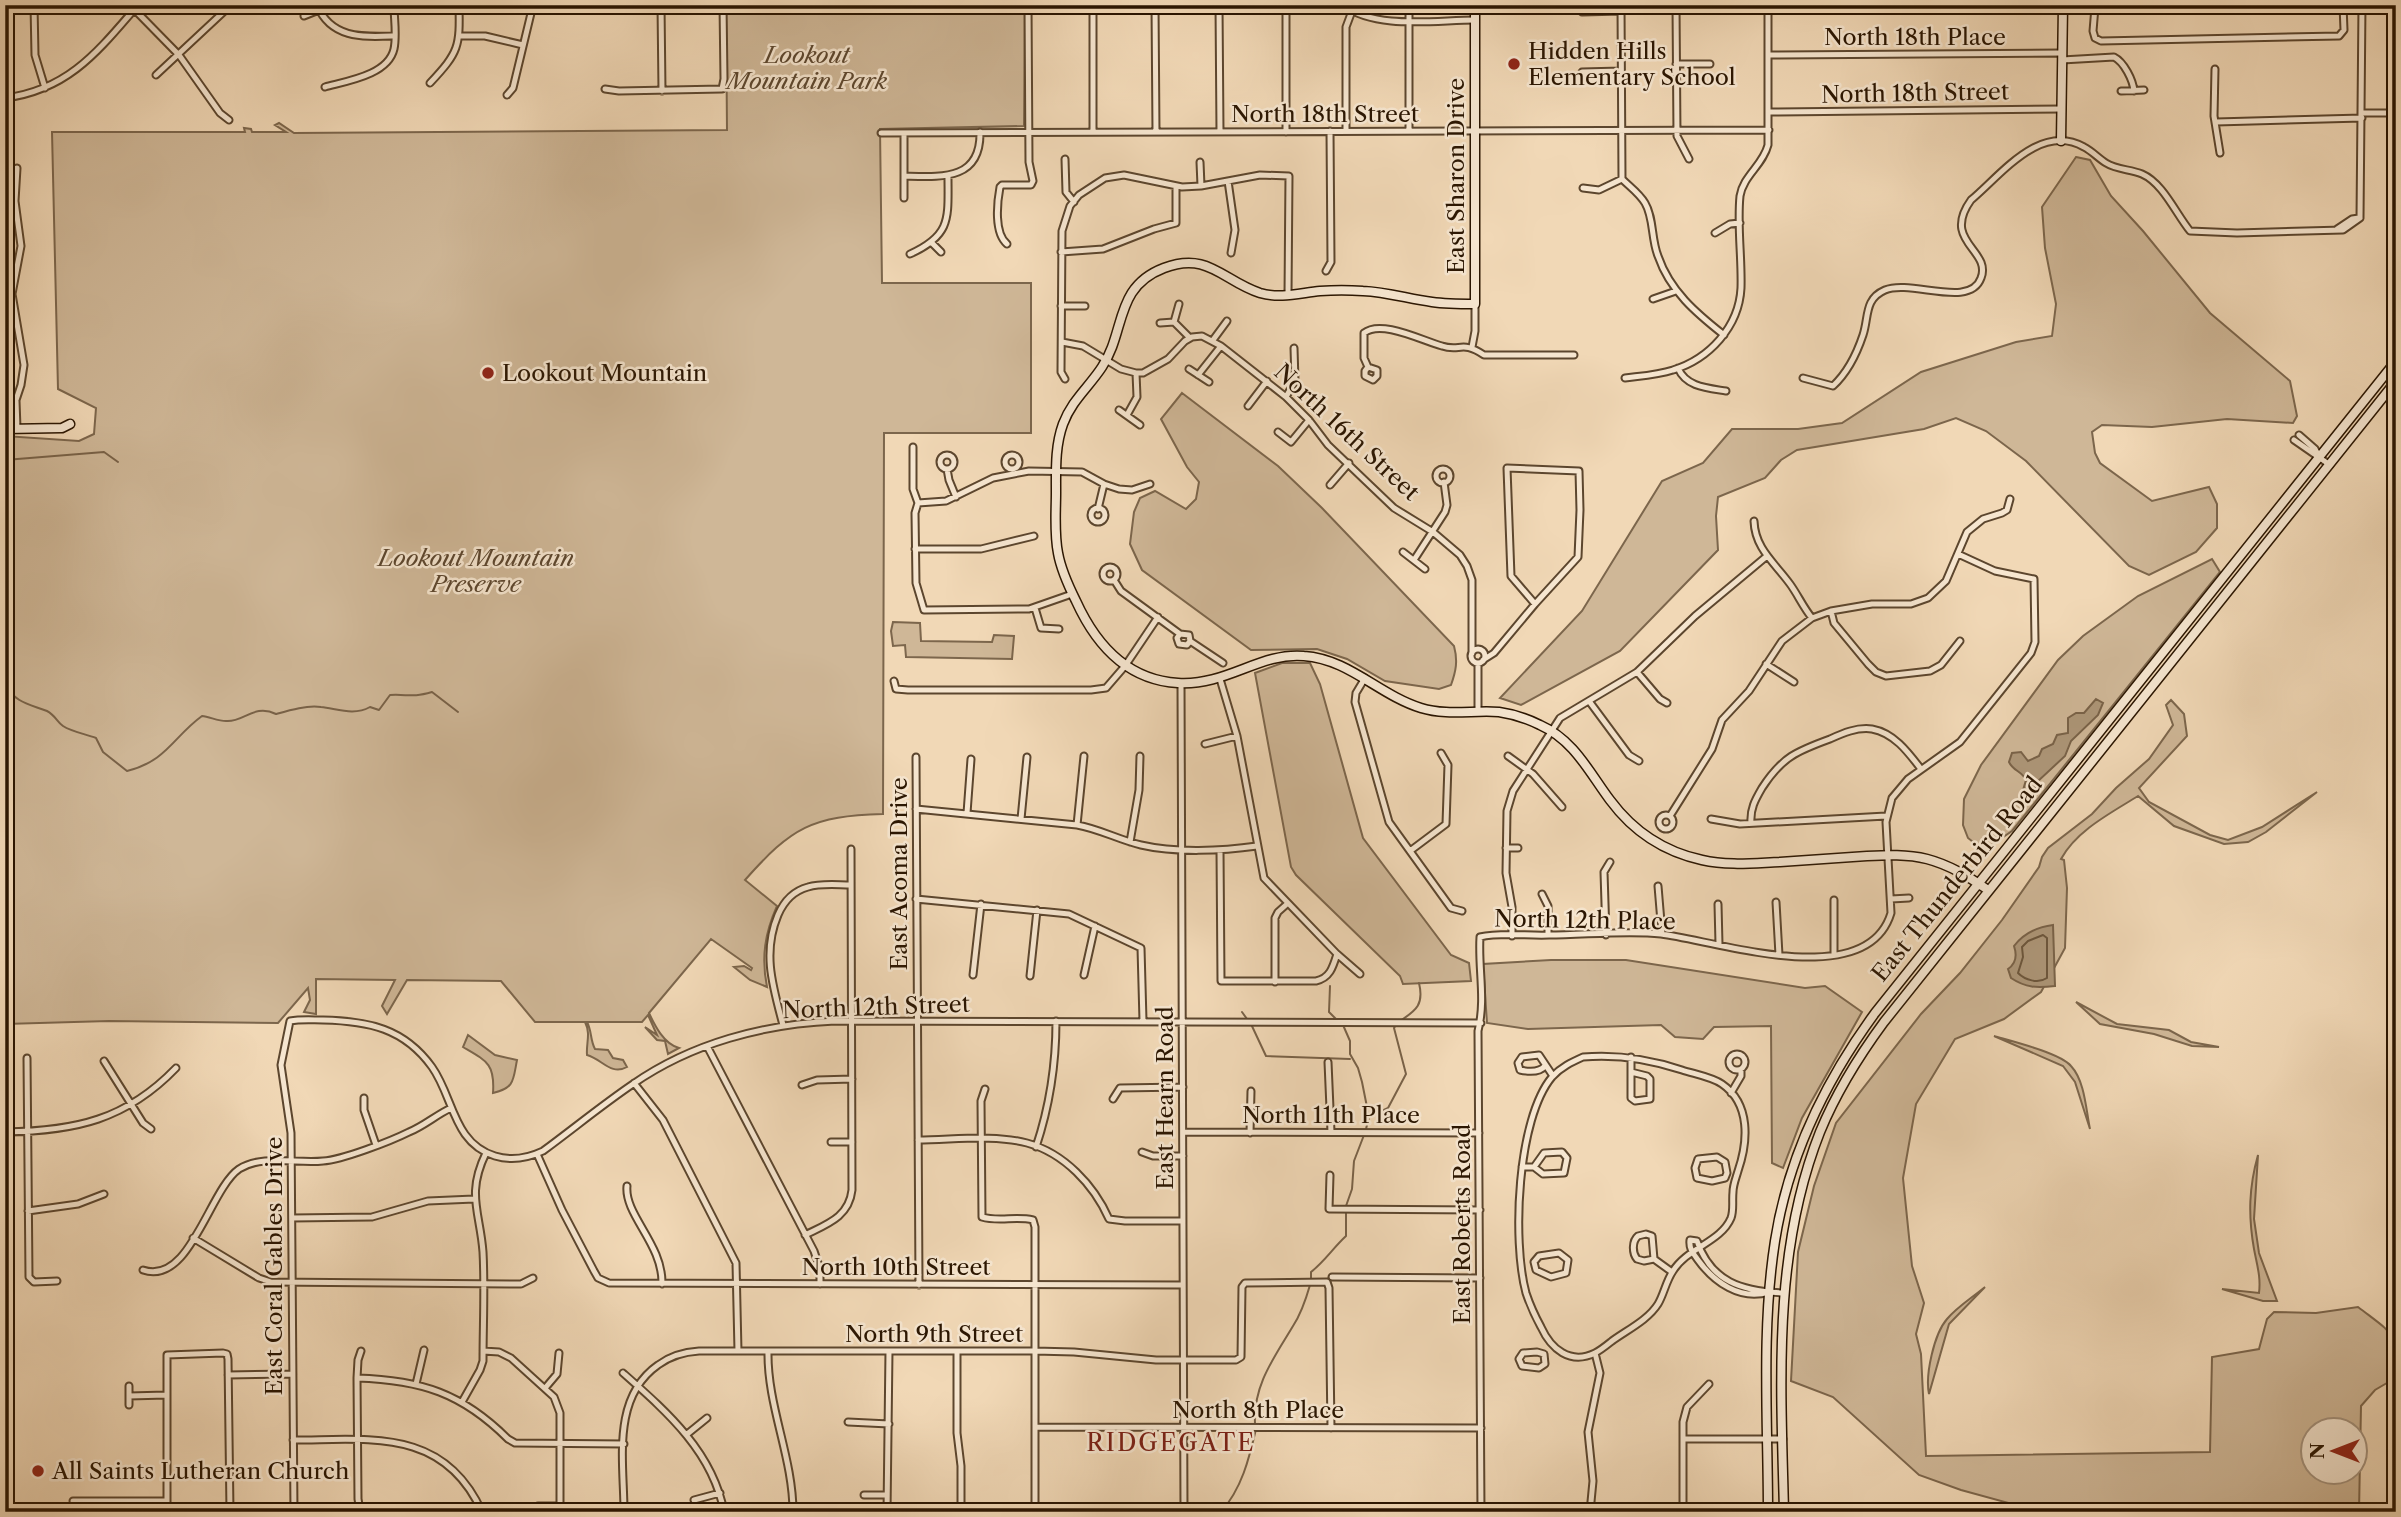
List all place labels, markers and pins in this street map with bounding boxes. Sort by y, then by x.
place label: Hidden Hills Elementary School [1528,37,1736,91]
marker: Hidden Hills Elementary School [1506,56,1522,72]
place label: Lookout Mountain [502,359,707,387]
marker: Lookout Mountain [480,365,496,381]
place label: All Saints Lutheran Church [51,1457,349,1485]
marker: All Saints Lutheran Church [30,1463,46,1479]

